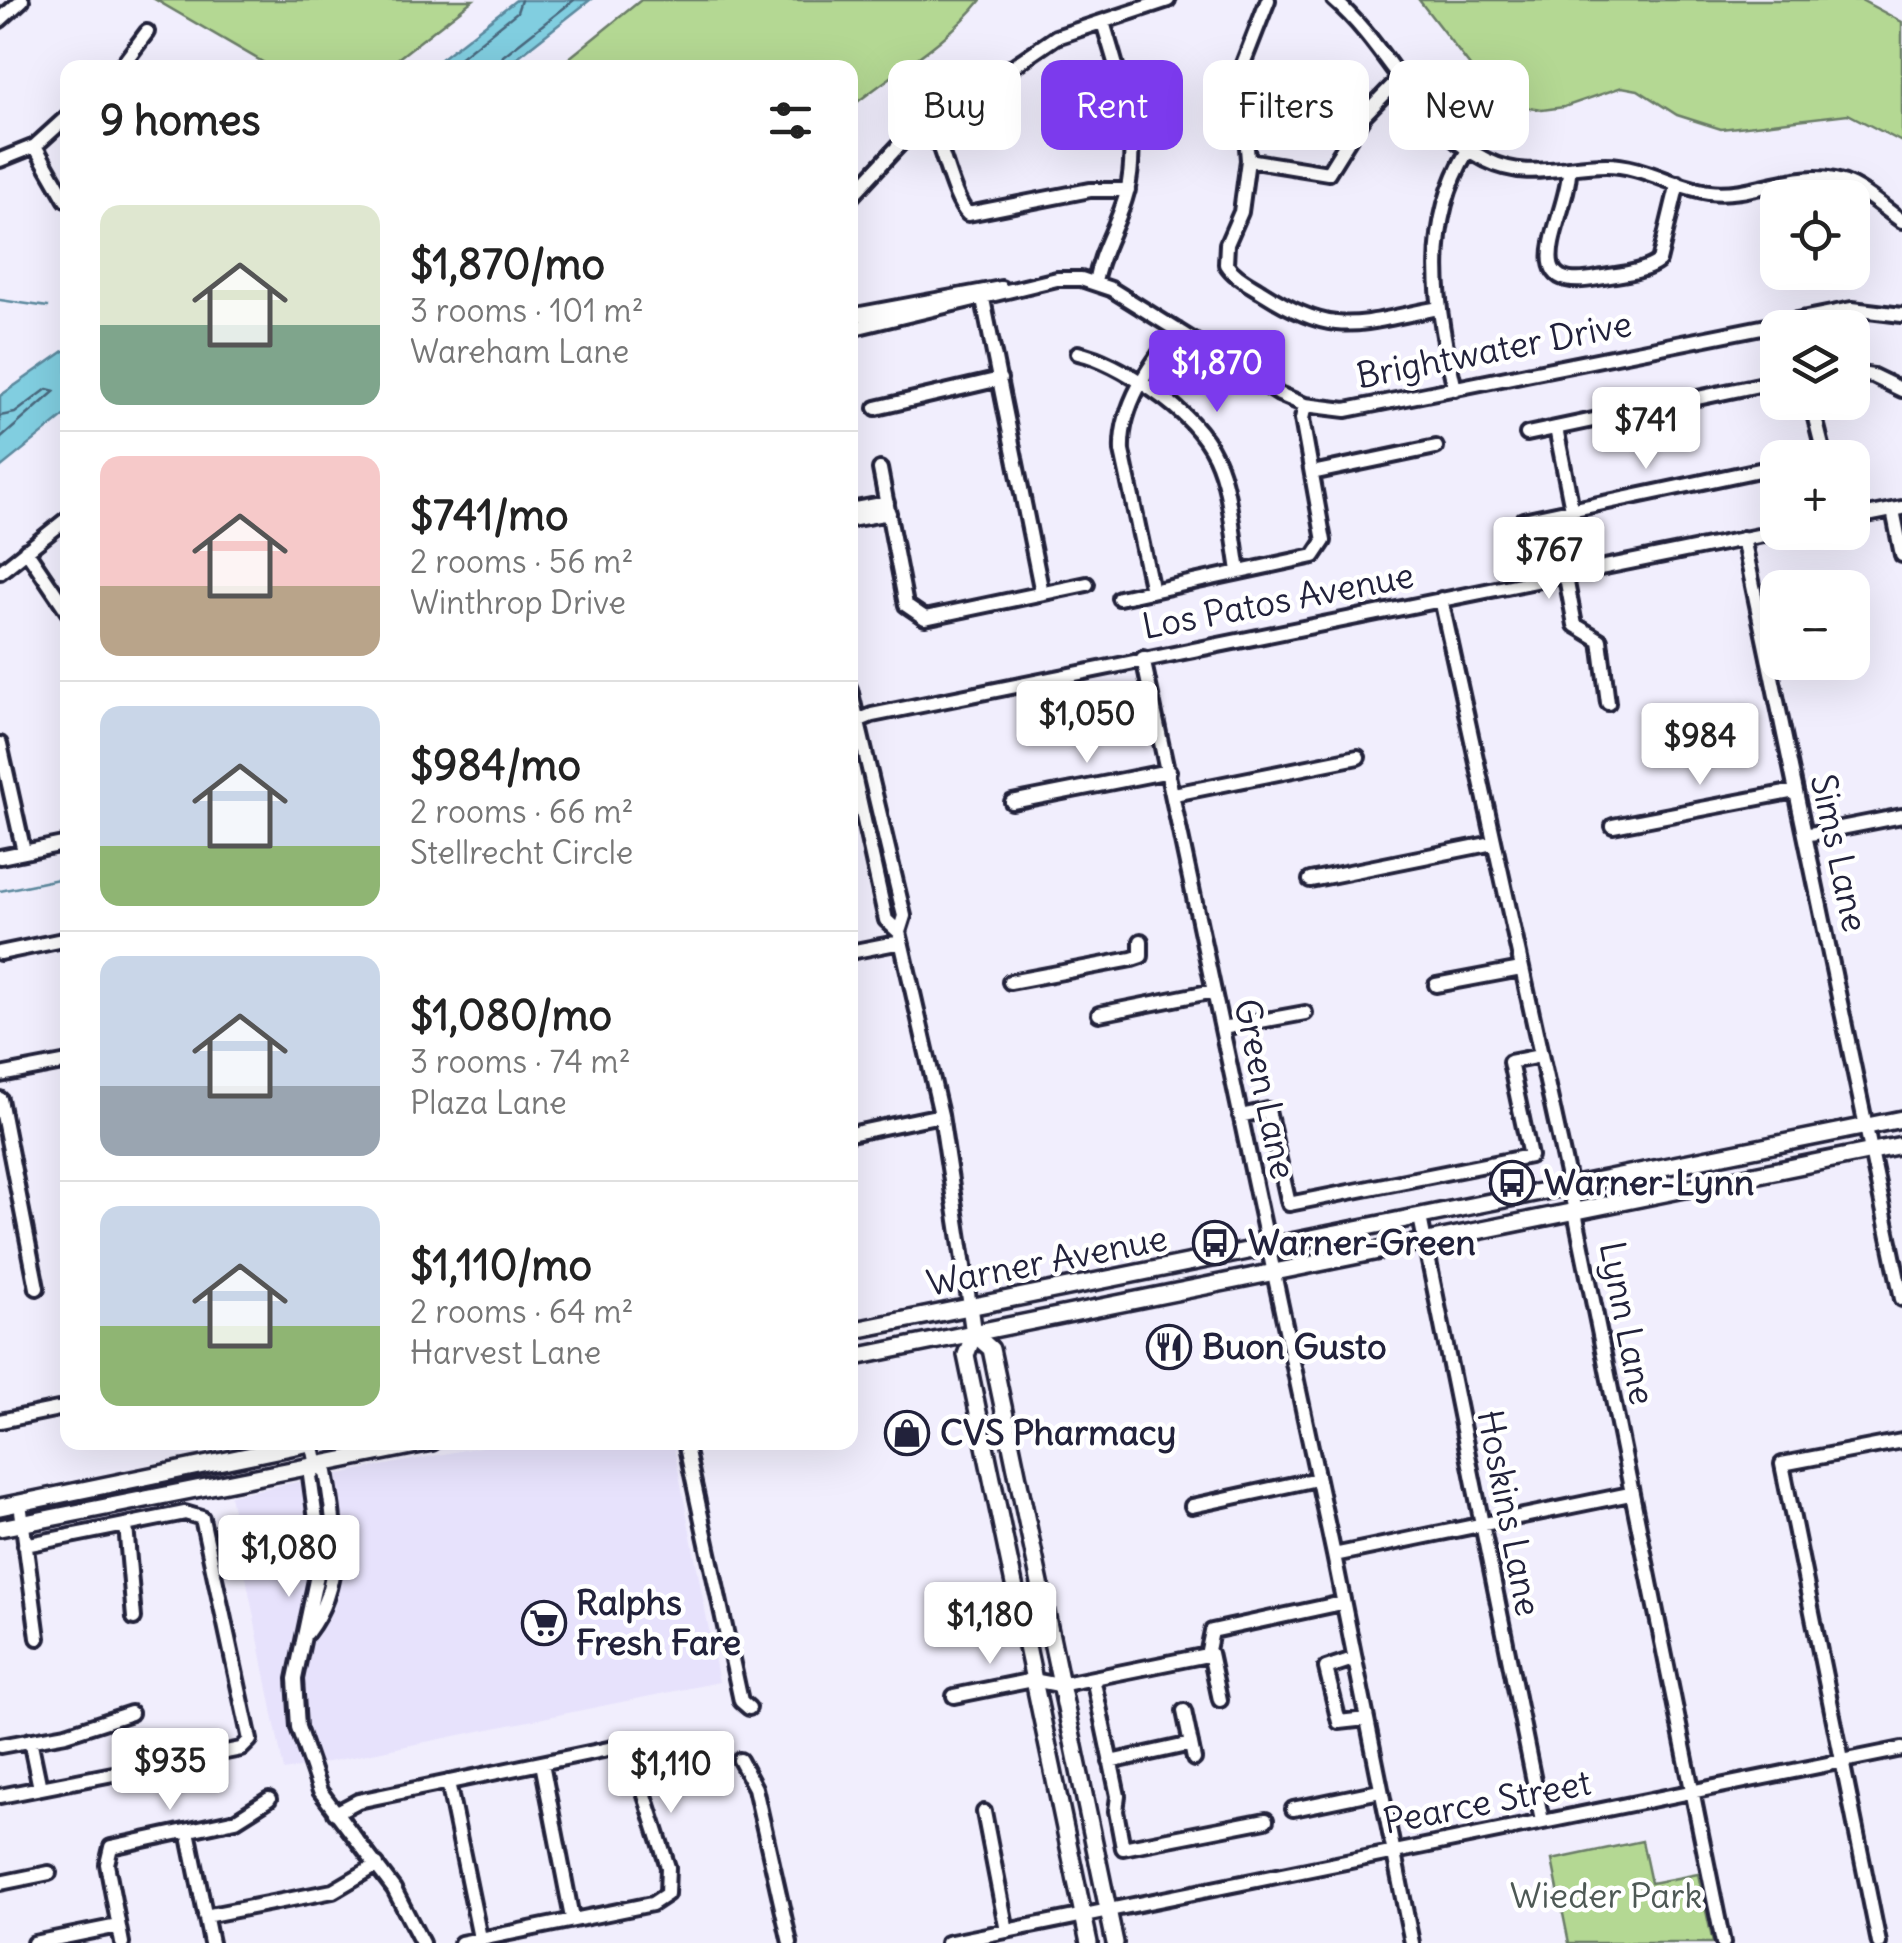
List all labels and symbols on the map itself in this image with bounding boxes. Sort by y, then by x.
street label: Brightwater Drive [1352,301,1635,397]
pin: $1,870 [1136,330,1298,415]
pin: $741 [1587,387,1705,472]
pin: $767 [1490,517,1608,602]
street label: Los Patos Avenue [1138,552,1417,648]
pin: $1,050 [1006,681,1168,766]
pin: $984 [1641,703,1759,788]
street label: Sims Lane [1802,770,1878,936]
street label: Green Lane [1225,995,1306,1183]
bus stop icon: Warner-Lynn [1489,1160,1535,1206]
place label: Warner-Lynn [1544,1160,1754,1204]
street label: Warner Avenue [923,1215,1171,1305]
bus stop icon: Warner-Green [1192,1220,1238,1266]
place label: Warner-Green [1248,1220,1476,1264]
street label: Lynn Lane [1591,1237,1665,1408]
restaurant icon: Buon Gusto [1146,1324,1192,1370]
place label: Buon Gusto [1202,1324,1387,1368]
street label: Hoskins Lane [1468,1406,1552,1620]
shop icon: CVS Pharmacy [884,1410,930,1456]
place label: CVS Pharmacy [940,1410,1176,1454]
pin: $1,080 [208,1515,370,1600]
place label: Ralphs Fresh Fare [576,1580,741,1664]
pin: $1,180 [909,1582,1071,1667]
supermarket icon: Ralphs Fresh Fare [521,1600,567,1646]
pin: $935 [111,1728,229,1813]
pin: $1,110 [590,1731,752,1816]
street label: Pearce Street [1379,1759,1594,1843]
park label: Wieder Park [1510,1873,1702,1917]

